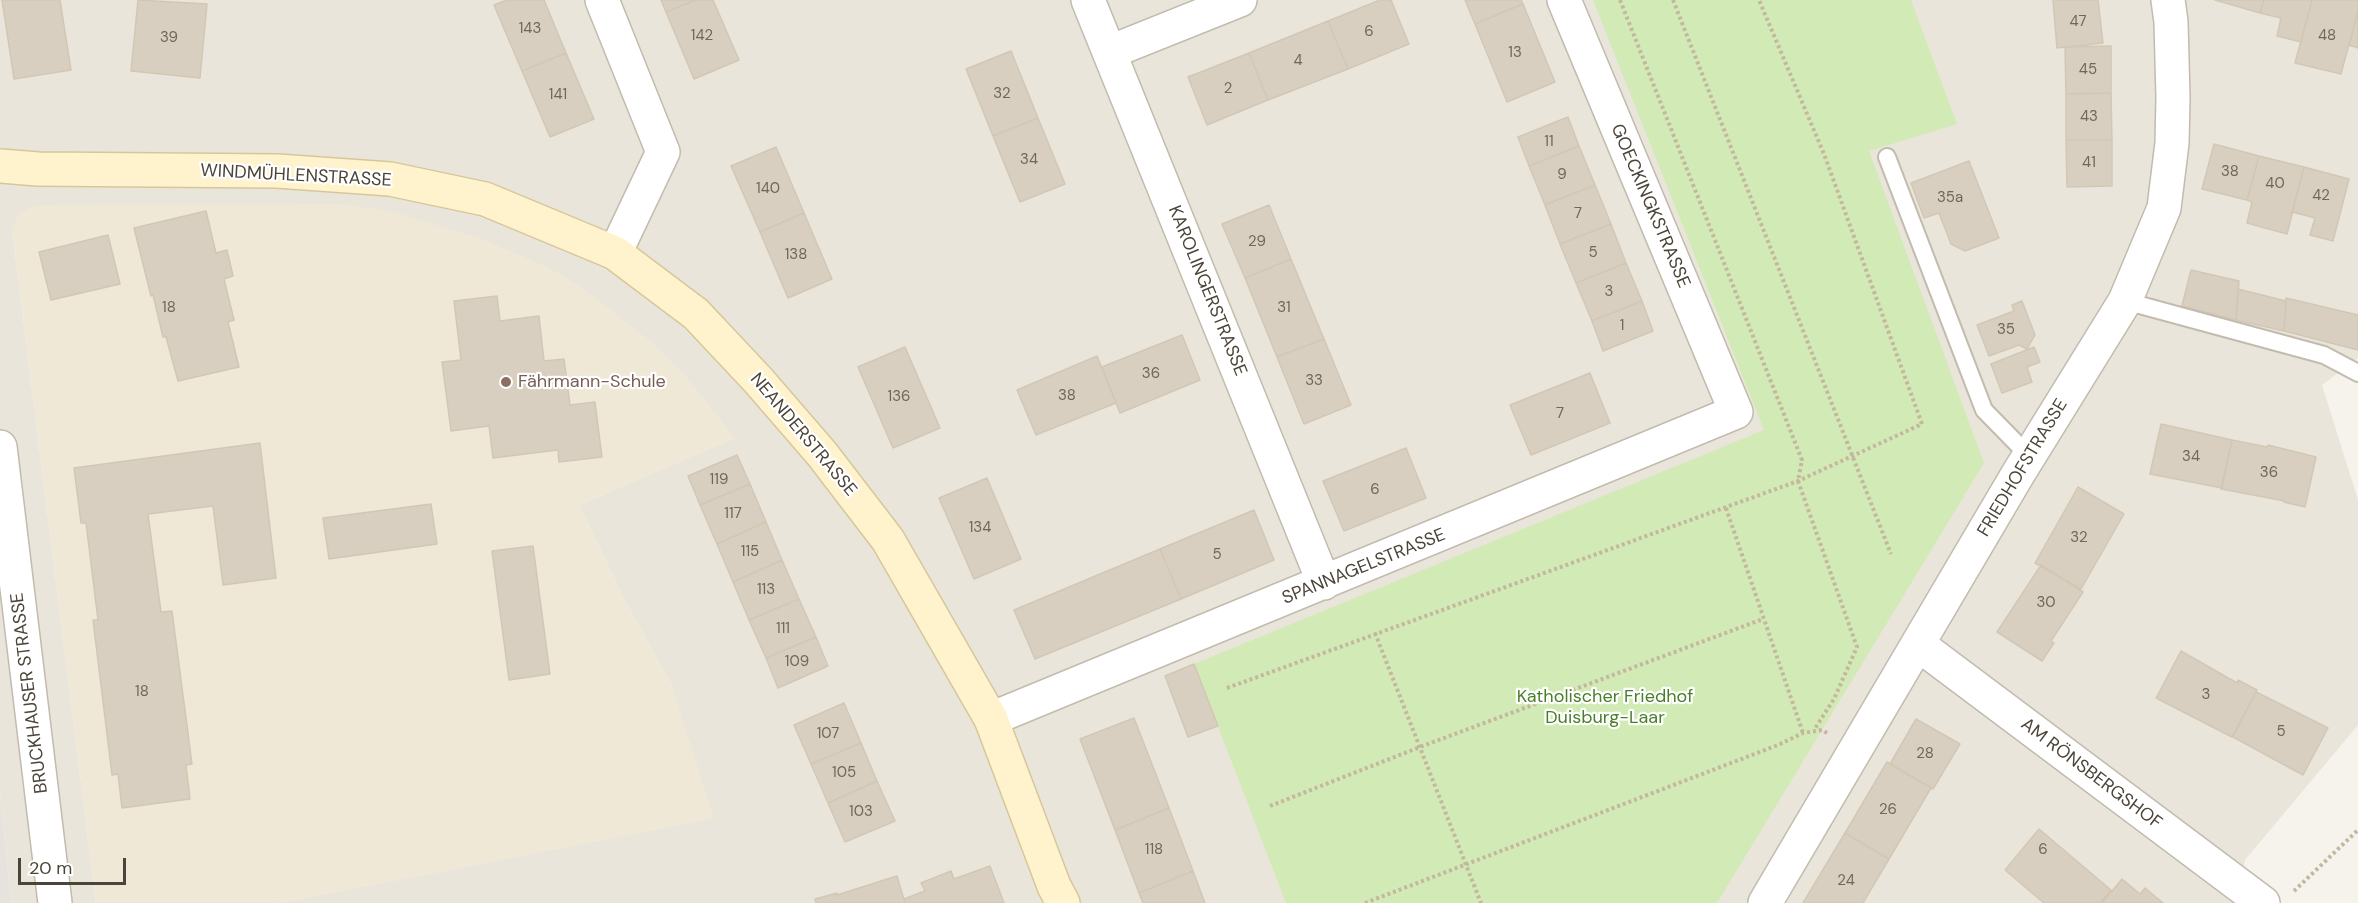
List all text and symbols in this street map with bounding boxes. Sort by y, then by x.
house number: 47 [2069,13,2087,31]
house number: 143 [519,20,541,38]
house number: 6 [1364,23,1374,41]
house number: 142 [691,27,713,45]
house number: 48 [2318,27,2336,45]
house number: 39 [160,29,178,47]
house number: 13 [1508,44,1522,62]
house number: 4 [1293,52,1303,70]
house number: 45 [2079,61,2097,79]
house number: 2 [1224,80,1232,98]
house number: 32 [993,85,1011,103]
house number: 141 [549,86,567,104]
house number: 43 [2080,108,2098,126]
street label: GOECKINGKSTRASSE [1606,121,1694,291]
house number: 11 [1544,133,1554,151]
house number: 34 [1020,151,1038,169]
house number: 41 [2082,154,2096,172]
street label: WINDMÜHLENSTRASSE [200,160,392,192]
house number: 38 [2221,163,2239,181]
house number: 9 [1557,166,1567,184]
house number: 40 [2265,175,2285,193]
house number: 140 [756,180,780,198]
house number: 42 [2312,187,2330,205]
house number: 35a [1937,189,1963,207]
street label: KAROLINGERSTRASSE [1163,203,1251,379]
house number: 7 [1574,205,1582,223]
house number: 29 [1248,233,1266,251]
house number: 5 [1588,244,1598,262]
house number: 138 [785,246,807,264]
house number: 3 [1605,283,1613,301]
house number: 18 [162,299,176,317]
house number: 31 [1277,299,1291,317]
house number: 1 [1620,317,1624,335]
house number: 35 [1997,321,2015,339]
house number: 36 [1142,365,1160,383]
street label: NEANDERSTRASSE [745,369,861,501]
place label: Fährmann-Schule [518,371,666,393]
house number: 33 [1305,372,1323,390]
marker: Fährmann-Schule [499,375,513,389]
house number: 38 [1058,387,1076,405]
house number: 136 [888,388,910,406]
street label: FRIEDHOFSTRASSE [1973,395,2073,541]
house number: 7 [1556,405,1564,423]
house number: 34 [2182,448,2200,466]
house number: 36 [2260,464,2278,482]
house number: 119 [710,471,728,489]
house number: 6 [1370,481,1380,499]
house number: 117 [724,505,742,523]
house number: 134 [969,519,991,537]
street label: SPANNAGELSTRASSE [1279,524,1449,610]
house number: 32 [2070,529,2088,547]
house number: 115 [741,543,759,561]
house number: 5 [1212,546,1222,564]
house number: 113 [757,581,775,599]
street label: BRUCKHAUSER STRASSE [7,591,53,795]
house number: 30 [2036,594,2056,612]
house number: 111 [776,620,790,638]
house number: 109 [785,653,809,671]
house number: 18 [135,683,149,701]
park label: Katholischer Friedhof Duisburg-Laar [1517,686,1693,728]
house number: 3 [2202,686,2210,704]
street label: AM RÖNSBERGSHOF [2016,714,2166,834]
house number: 5 [2276,723,2286,741]
house number: 107 [817,725,839,743]
house number: 28 [1916,745,1934,763]
house number: 105 [832,764,856,782]
house number: 26 [1879,801,1897,819]
house number: 103 [849,803,873,821]
house number: 118 [1145,841,1163,859]
house number: 6 [2038,841,2048,859]
scale bar [21,846,129,884]
text: 20 m [29,856,72,880]
house number: 24 [1837,872,1855,890]

